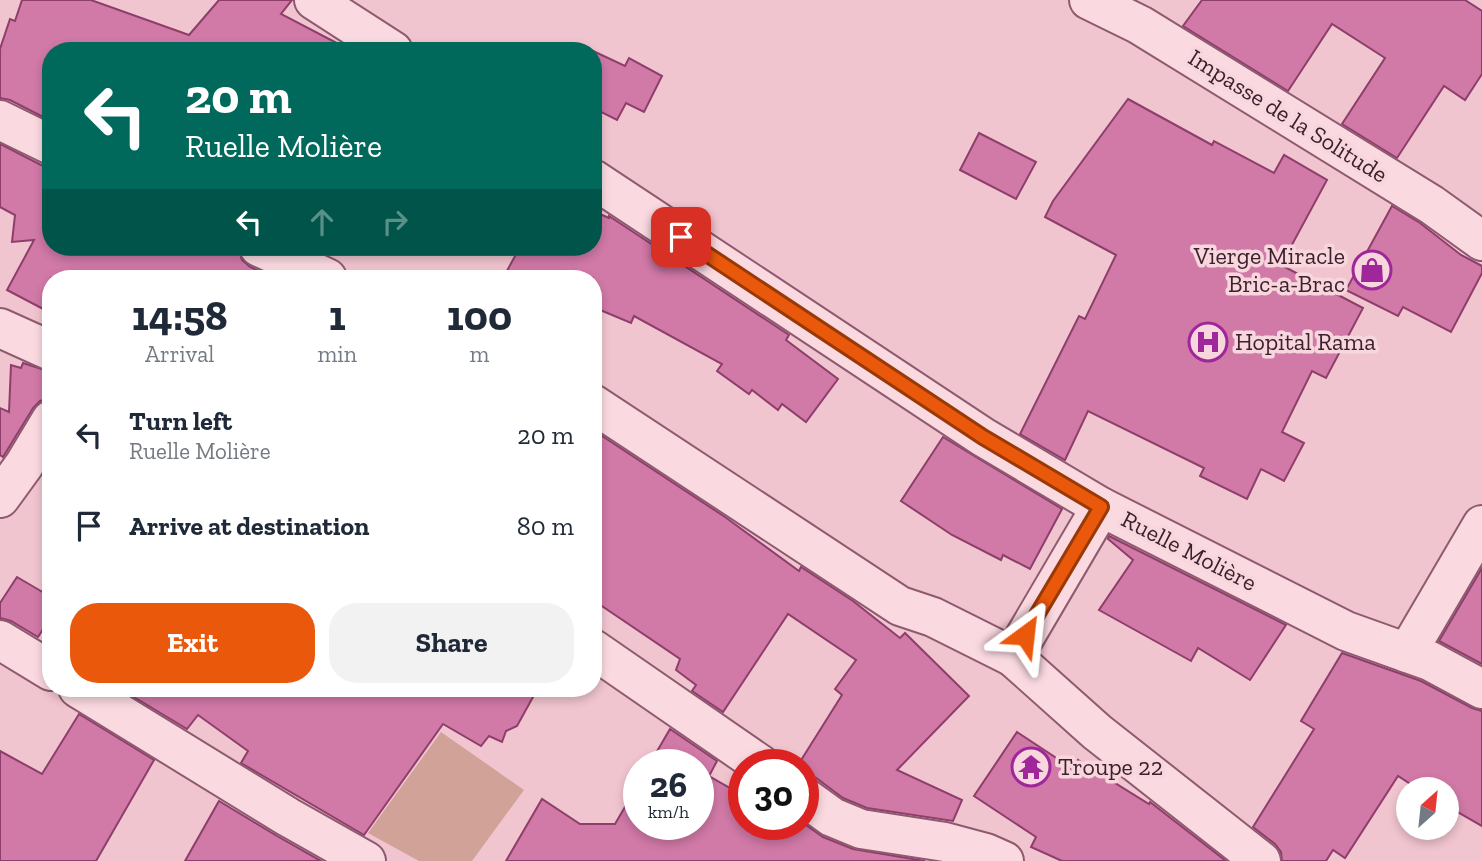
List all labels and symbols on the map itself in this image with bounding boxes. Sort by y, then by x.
street label: Impasse de la Solitude [1183,43,1393,189]
pin [651,207,711,267]
place label: Vierge Miracle Bric-a-Brac [1193,241,1345,298]
shop icon: Vierge Miracle Bric-a-Brac [1351,249,1393,291]
hospital icon: Hopital Rama [1187,321,1229,363]
place label: Hopital Rama [1235,327,1376,356]
street label: Ruelle Molière [1117,504,1262,597]
position arrow [988,598,1062,672]
temple icon: Troupe 22 [1010,746,1052,788]
speed limit sign: 30 [728,749,819,840]
place label: Troupe 22 [1058,752,1163,781]
north arrow [1396,777,1460,840]

